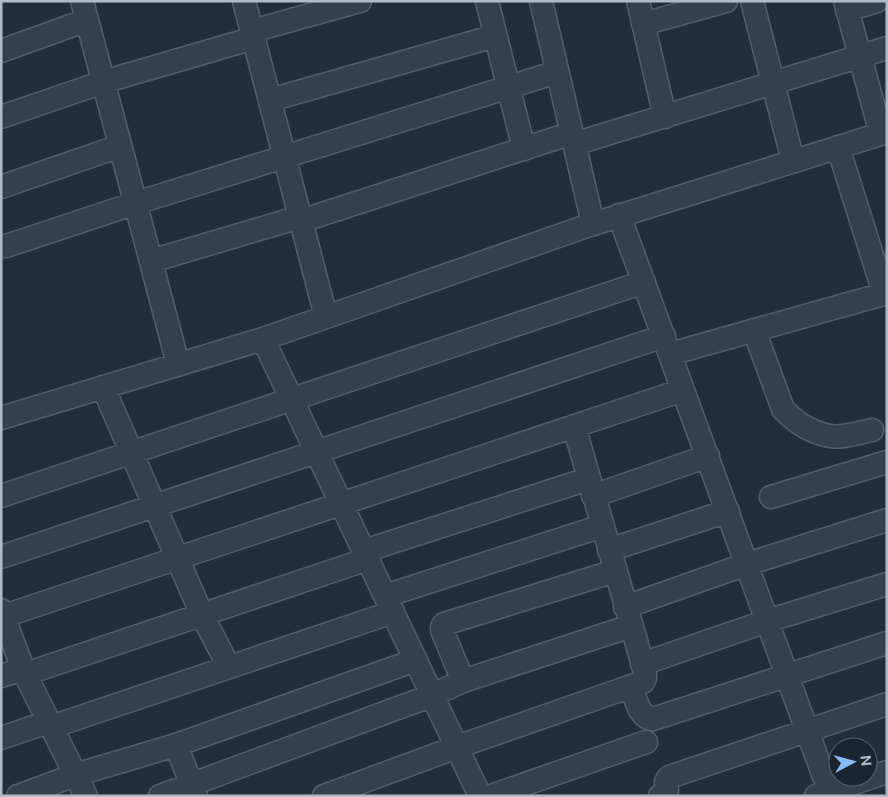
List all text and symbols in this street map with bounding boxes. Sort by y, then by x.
north arrow [828,737,878,787]
text: N [857,754,874,767]

